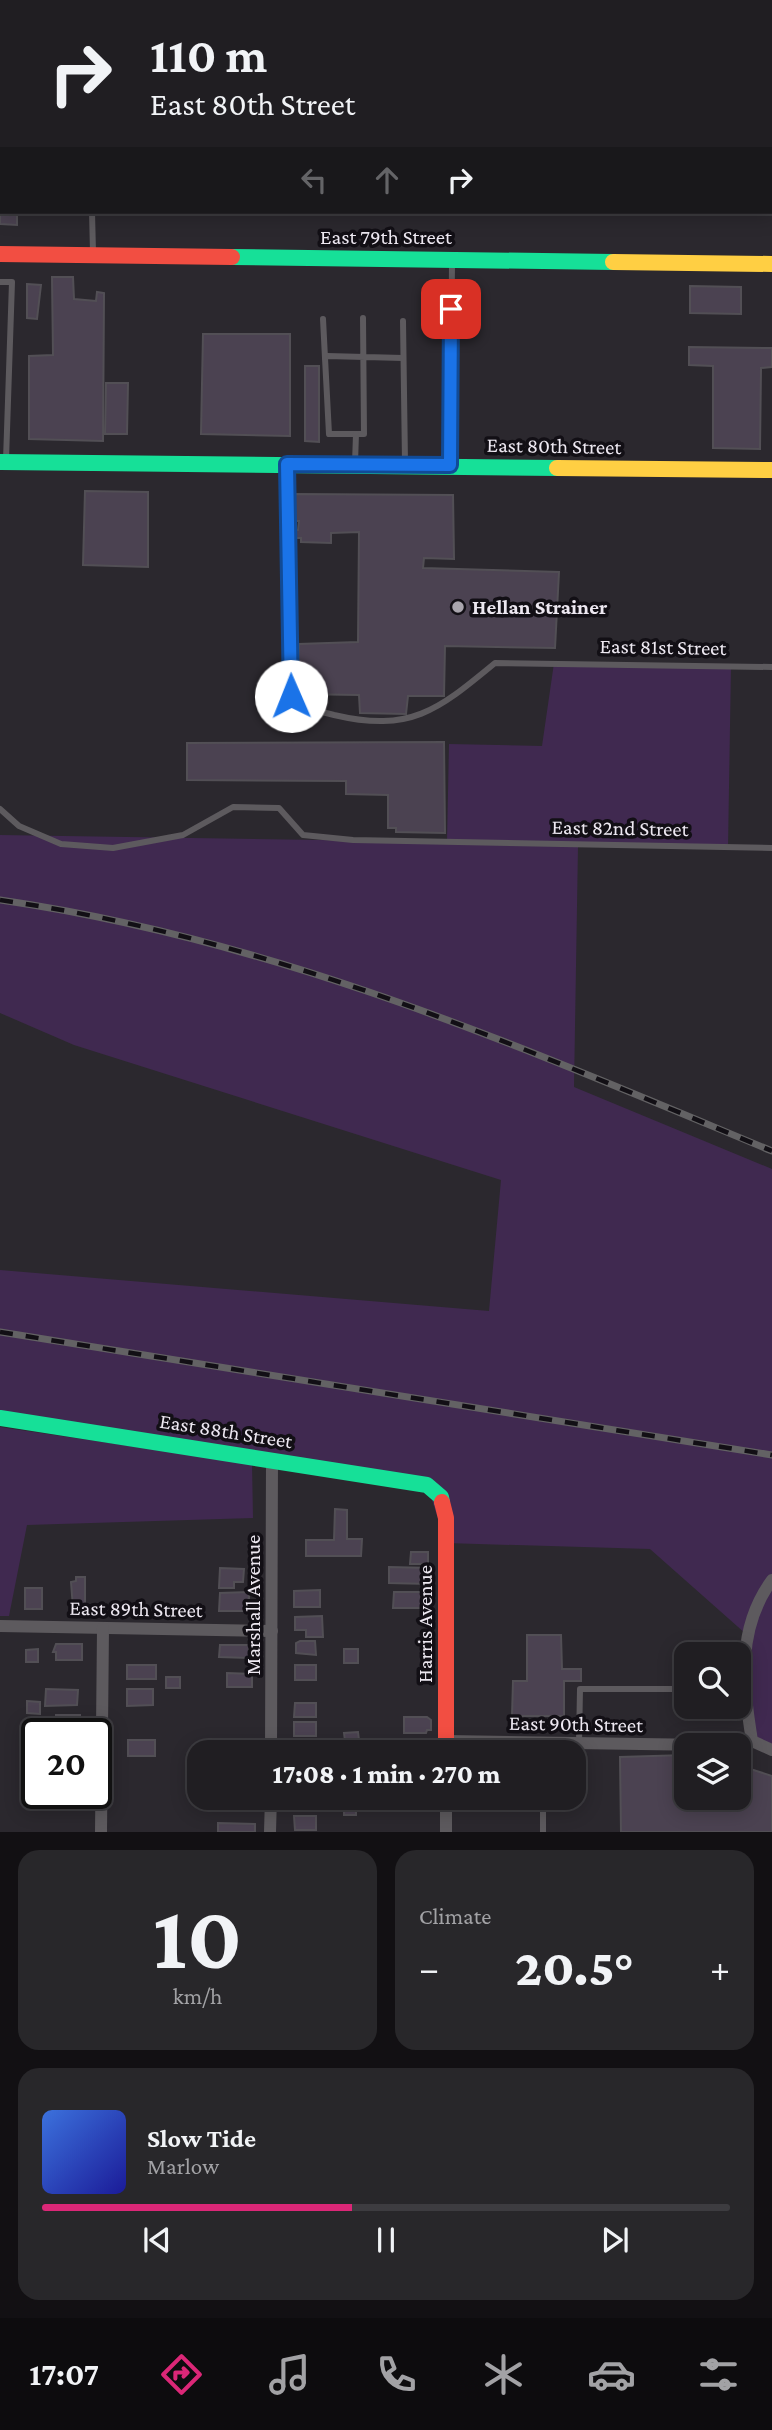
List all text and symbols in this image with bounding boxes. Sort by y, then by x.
icon: right [35,28,126,119]
text: 110 m [150,28,267,83]
text: East 80th Street [150,86,355,122]
icon: left [295,161,333,199]
icon: ahead [368,161,406,199]
icon: right [441,161,479,199]
street label: East 79th Street [320,225,453,249]
pin [421,279,481,339]
icon: arrive [432,290,470,328]
street label: East 80th Street [486,433,623,459]
place label: Hellan Strainer [472,595,608,619]
marker: Hellan Strainer [450,599,466,615]
street label: East 81st Street [599,634,728,660]
position arrow [254,659,328,733]
street label: East 82nd Street [551,815,690,841]
street label: East 88th Street [158,1409,295,1454]
street label: Marshall Avenue [241,1535,265,1675]
street label: Harris Avenue [413,1565,437,1683]
street label: East 89th Street [69,1596,204,1622]
map controls [674,1642,751,1810]
button: search [674,1642,751,1719]
street label: East 90th Street [509,1711,644,1737]
speed limit sign: 20 [21,1718,112,1809]
button: layers [674,1733,751,1810]
text: 17:08 · 1 min · 270 m [273,1760,500,1789]
text: 10 [153,1886,242,1988]
text: Climate [419,1903,491,1929]
text: 20.5° [515,1938,634,1996]
text: − [419,1947,439,1989]
text: + [710,1947,730,1989]
text: km/h [173,1983,222,2009]
text: Slow Tide [147,2124,256,2153]
text: Marlow [147,2153,219,2179]
icon: previous [138,2221,176,2259]
icon: pause [367,2221,405,2259]
icon: next [596,2221,634,2259]
icon: directions [157,2350,206,2399]
icon: music [265,2350,314,2399]
icon: phone [372,2350,421,2399]
icon: climate [479,2350,528,2399]
icon: car [587,2350,636,2399]
icon: filters [694,2350,743,2399]
text: 17:07 [29,2356,99,2392]

